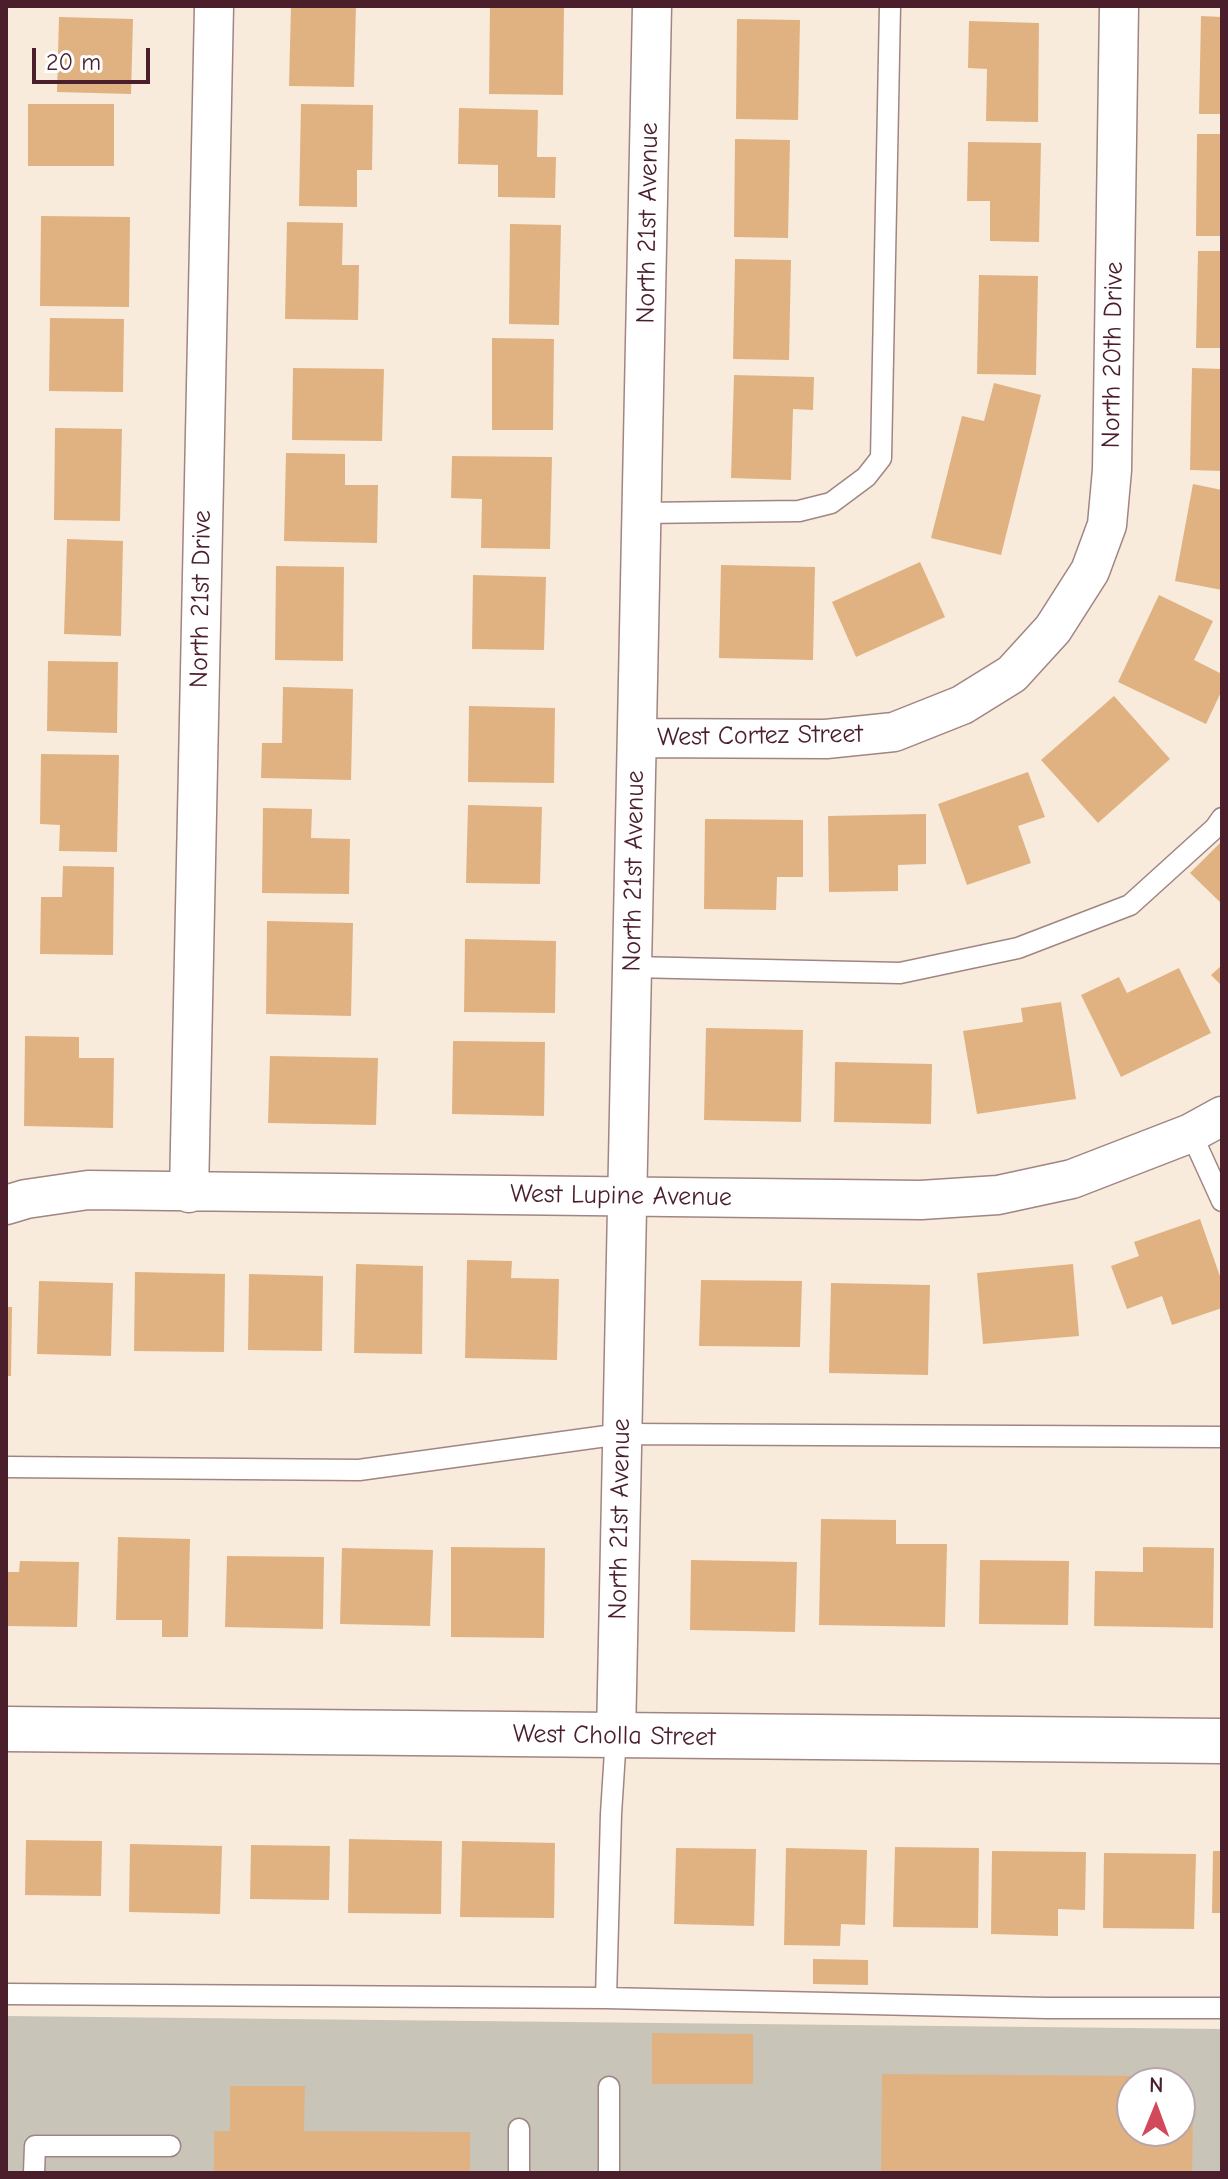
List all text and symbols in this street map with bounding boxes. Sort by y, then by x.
scale bar [36,32,154,82]
text: 20 m [46,48,101,76]
street label: North 21st Avenue [631,122,665,324]
street label: North 20th Drive [1096,261,1130,449]
street label: North 21st Drive [184,510,218,688]
street label: West Cortez Street [657,719,863,753]
street label: North 21st Avenue [617,770,651,972]
street label: West Lupine Avenue [510,1178,732,1214]
street label: North 21st Avenue [603,1418,637,1620]
street label: West Cholla Street [512,1719,716,1753]
north arrow [1116,2067,1196,2147]
text: N [1149,2072,1164,2098]

